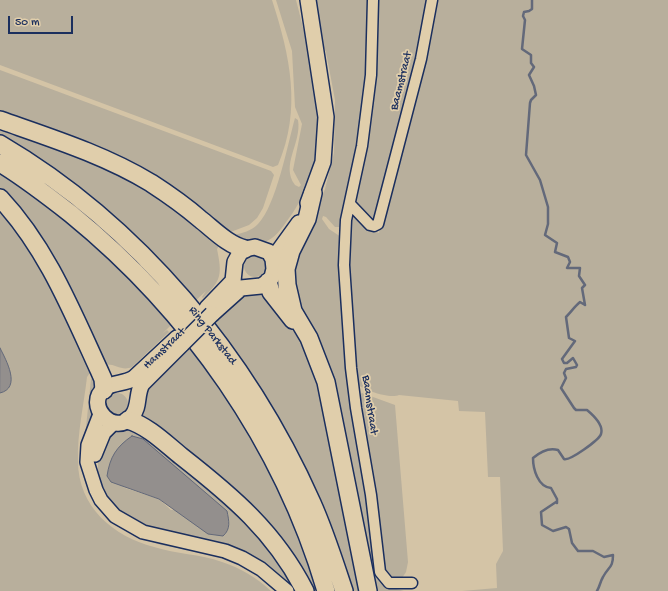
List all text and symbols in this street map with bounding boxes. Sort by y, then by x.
scale bar [10,8,75,34]
text: 50 m [15,16,40,30]
street label: Baamstraat [388,50,416,112]
street label: Ring Parkstad [185,304,239,368]
street label: Hamstraat [141,325,189,373]
street label: Baamstraat [358,374,380,436]

